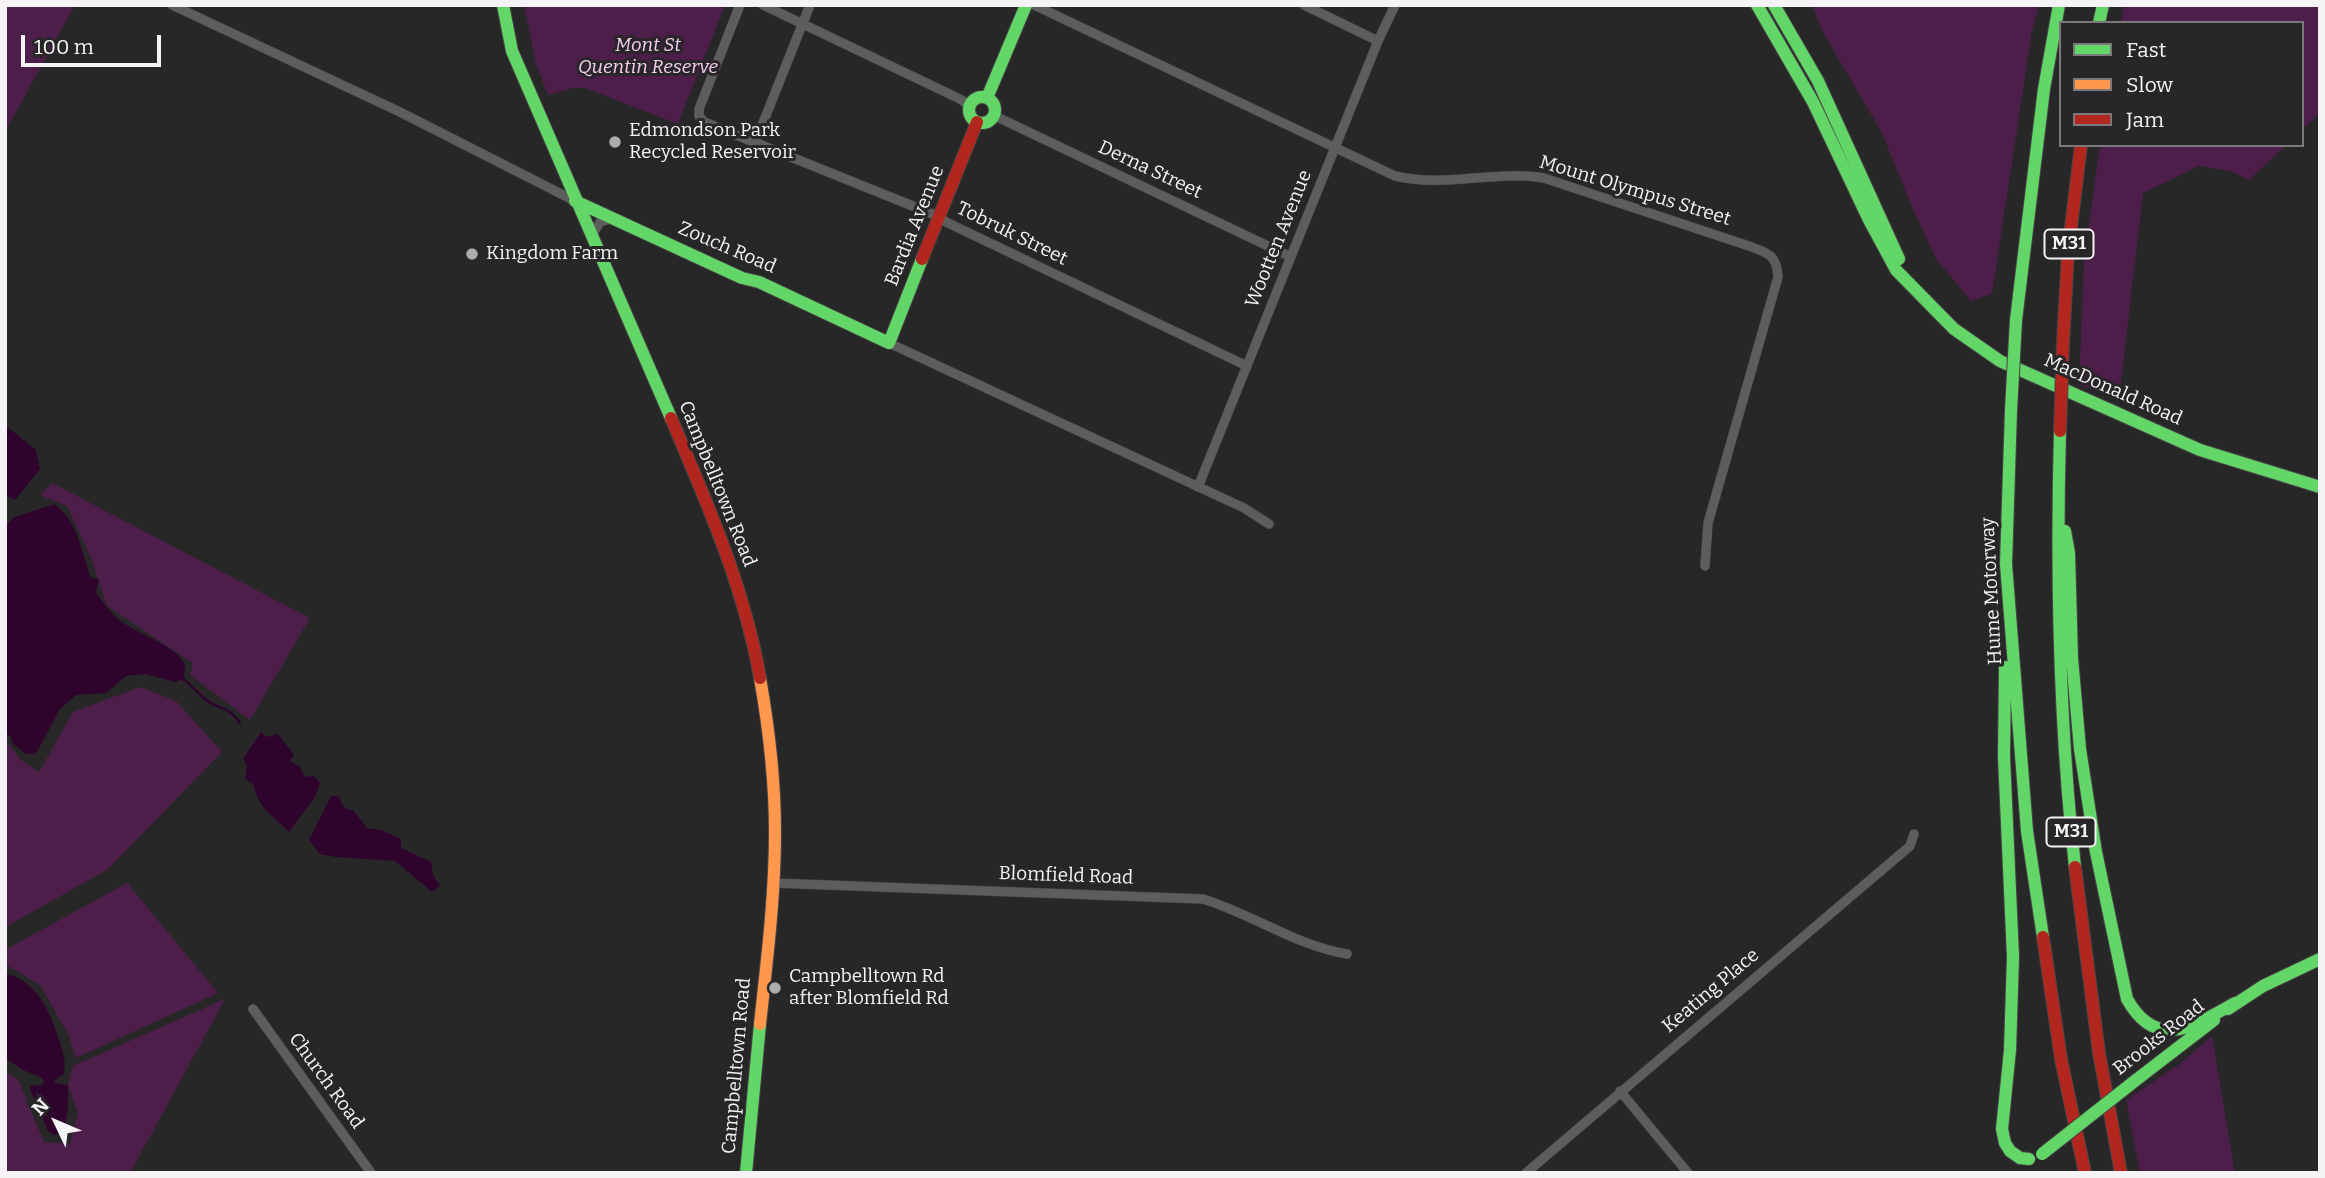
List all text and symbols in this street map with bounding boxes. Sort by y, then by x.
scale bar [24,21,164,65]
legend [2059,21,2304,147]
text: 100 m [34,34,94,60]
park label: Mont St Quentin Reserve [578,35,718,79]
text: Fast [2126,37,2166,63]
text: Slow [2126,72,2173,98]
text: Jam [2126,107,2164,133]
place label: Edmondson Park Recycled Reservoir [629,120,796,164]
marker: Edmondson Park Recycled Reservoir [607,134,623,150]
street label: Derna Street [1094,136,1206,204]
street label: Mount Olympus Street [1537,151,1733,231]
street label: Bardia Avenue [880,162,950,290]
street label: Wootten Avenue [1241,167,1317,311]
street label: Tobruk Street [953,197,1071,271]
street label: Zouch Road [675,217,779,279]
road number: M31 [2044,230,2094,258]
place label: Kingdom Farm [486,243,618,265]
marker: Kingdom Farm [464,246,480,262]
street label: MacDonald Road [2040,349,2186,431]
street label: Campbelltown Road [673,398,761,570]
street label: Hume Motorway [1977,517,2007,665]
road number: M31 [2046,818,2096,846]
street label: Blomfield Road [998,862,1134,890]
street label: Keating Place [1658,944,1764,1038]
place label: Campbelltown Rd after Blomfield Rd [789,966,949,1010]
street label: Campbelltown Road [718,977,756,1155]
marker: Campbelltown Rd after Blomfield Rd [767,980,783,996]
street label: Brooks Road [2109,995,2209,1081]
street label: Church Road [284,1029,368,1133]
north arrow [21,1087,91,1157]
text: N [27,1094,54,1120]

